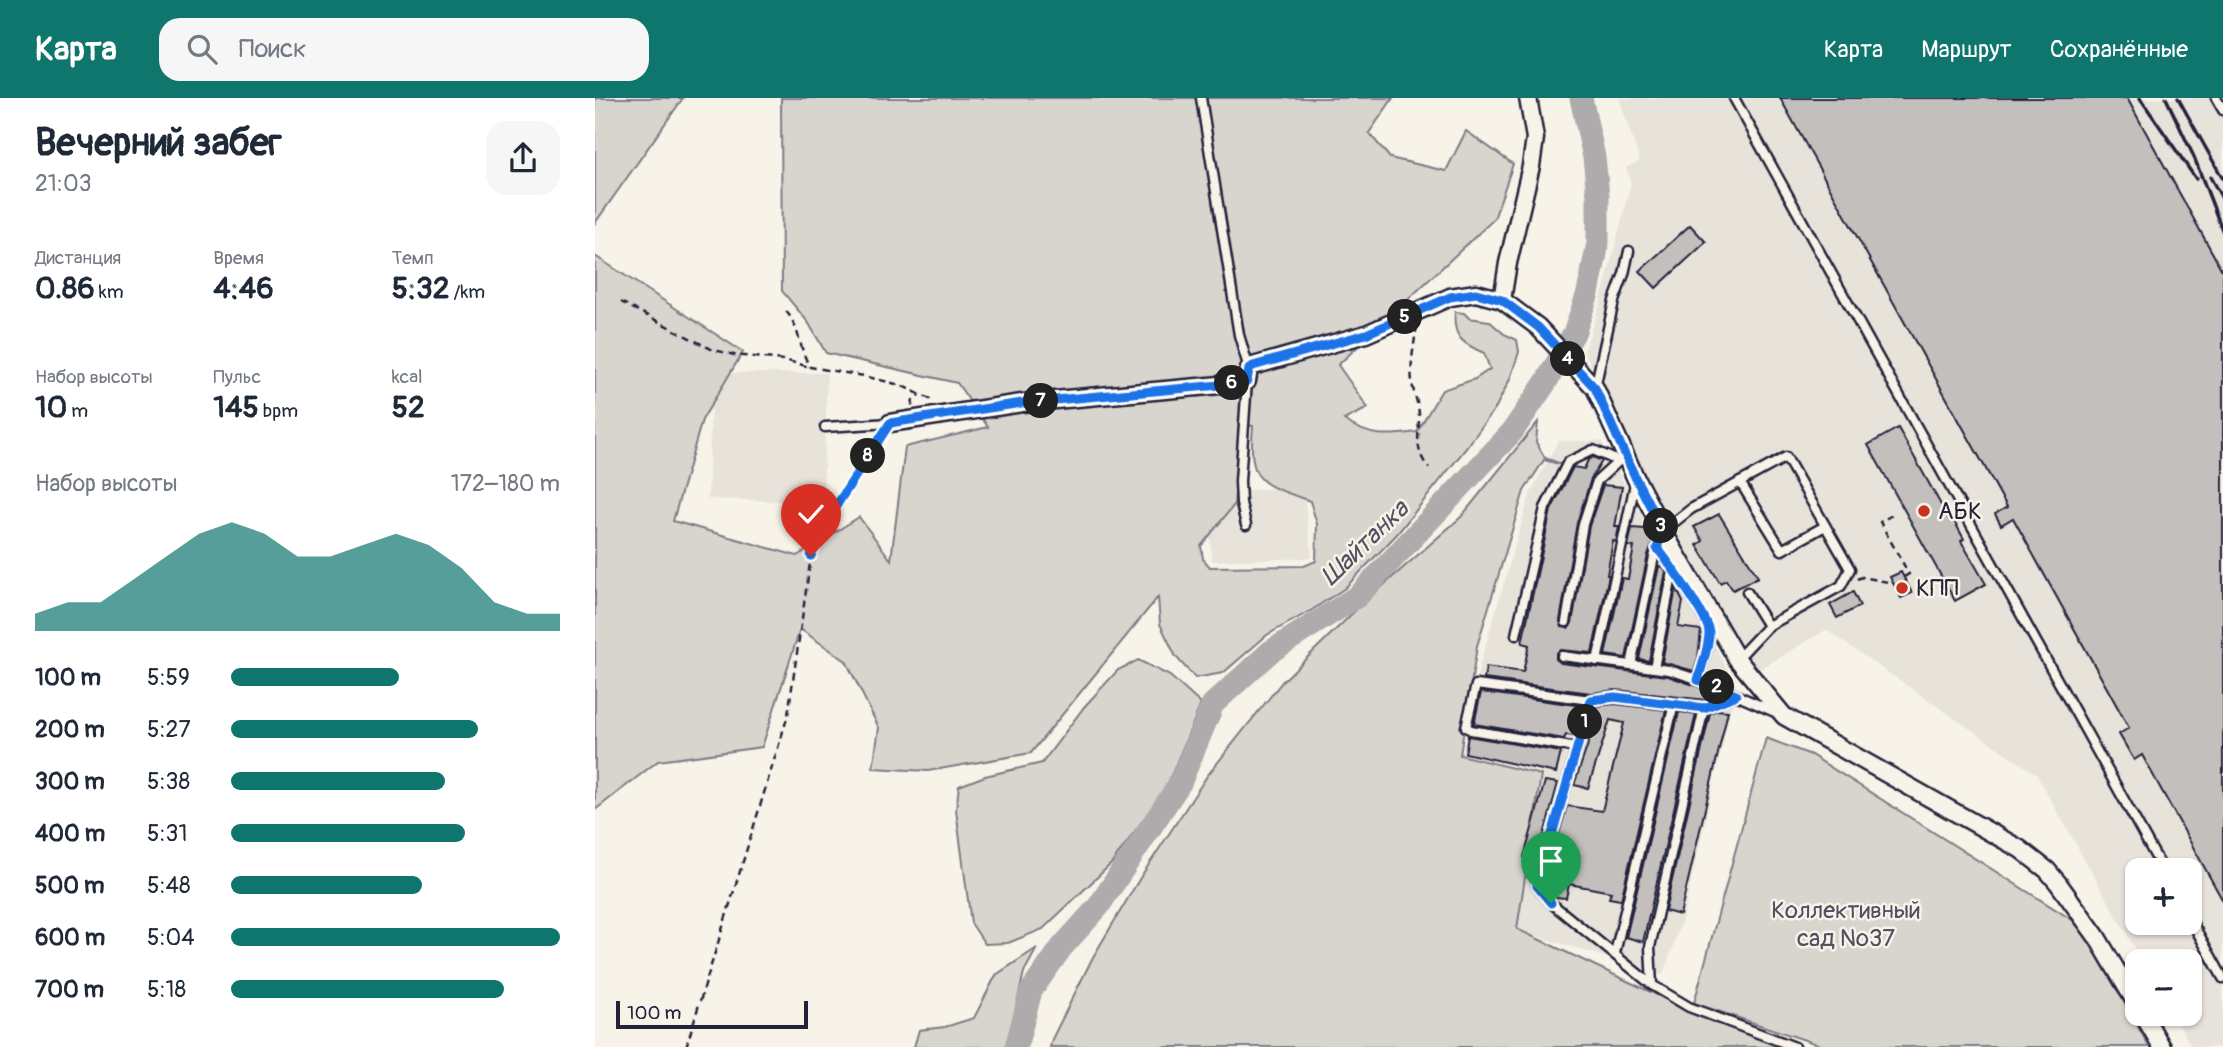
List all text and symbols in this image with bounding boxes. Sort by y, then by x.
search box [159,18,649,81]
text: Карта [35,29,117,70]
icon: search [183,30,221,68]
text: Поиск [239,33,307,65]
text: Карта [1824,35,1883,64]
text: Маршрут [1921,35,2012,64]
text: Сохранённые [2050,35,2188,64]
text: Вечерний забег [35,119,282,167]
button: share [486,121,560,195]
text: 21:03 [35,169,92,198]
text: Дистанция [35,246,121,270]
text: Время [213,246,264,270]
text: Темп [392,246,434,270]
text: 0.86 [35,270,95,307]
text: 4:46 [213,270,274,307]
text: 5:32 [392,270,449,307]
text: km [95,280,124,304]
text: /km [449,280,485,304]
pin: 5 [1387,300,1423,334]
text: 5 [1399,304,1410,328]
pin: 4 [1551,342,1585,376]
text: 4 [1562,346,1573,370]
text: Набор высоты [35,365,153,389]
text: Пульс [213,365,261,389]
text: kcal [392,365,423,389]
pin: 6 [1215,366,1249,400]
text: 6 [1226,370,1237,394]
pin: 7 [1023,384,1059,418]
text: 7 [1035,388,1046,412]
text: 10 [35,389,67,426]
text: 145 [213,389,259,426]
text: 52 [392,389,425,426]
text: m [67,399,88,423]
text: bpm [259,399,298,423]
pin: 8 [851,438,885,474]
text: 8 [863,443,872,467]
text: Набор высоты [35,469,177,498]
text: 172–180 m [451,469,560,498]
pin [781,484,841,556]
water label: Шайтанка [1315,492,1417,593]
icon: check [792,495,830,533]
place label: АБК [1938,497,1982,526]
marker: АБК [1916,503,1932,519]
pin: 3 [1643,508,1679,544]
text: 3 [1655,513,1666,537]
place label: КПП [1916,574,1959,603]
marker: КПП [1894,580,1910,596]
text: 100 m [35,663,101,692]
text: 5:59 [147,663,190,692]
pin: 2 [1699,670,1735,704]
text: 2 [1711,674,1722,698]
pin: 1 [1567,704,1602,740]
text: 1 [1581,709,1588,733]
text: 200 m [35,715,105,744]
text: 5:27 [147,715,191,744]
text: 300 m [35,767,105,796]
text: 5:38 [147,767,190,796]
text: 400 m [35,819,105,848]
text: 5:31 [147,819,187,848]
pin [1521,831,1581,903]
icon: arrive [1532,842,1570,880]
map controls [2125,858,2202,1026]
button: + [2125,858,2202,935]
text: 500 m [35,871,104,900]
text: 5:48 [147,871,191,900]
park label: Коллективный сад №37 [1771,896,1921,953]
text: 600 m [35,923,105,952]
text: 5:04 [147,923,195,952]
button: − [2125,949,2202,1026]
text: 700 m [35,975,104,1004]
text: 5:18 [147,975,186,1004]
scale bar [616,998,809,1030]
text: 100 m [627,1001,681,1025]

